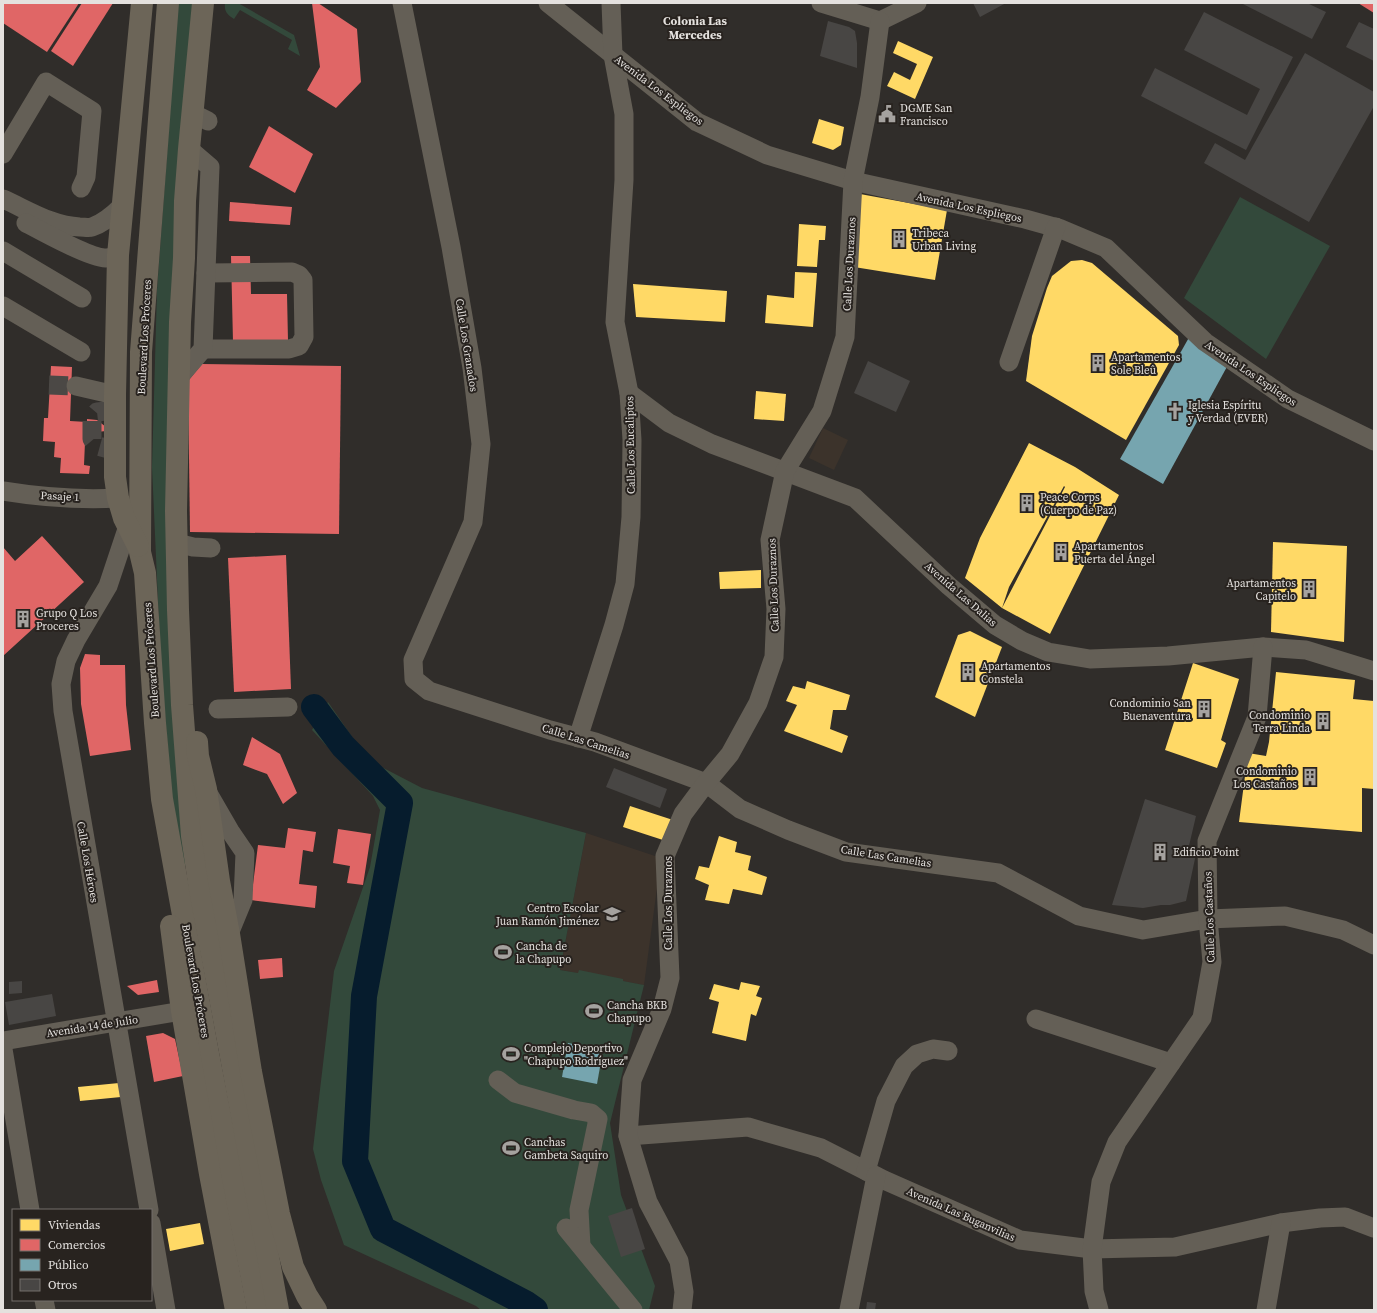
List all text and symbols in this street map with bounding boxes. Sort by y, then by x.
district label: Colonia Las Mercedes [663,13,727,43]
street label: Avenida Los Espliegos [611,52,706,129]
place label: DGME San Francisco [900,101,953,129]
public building icon: DGME San Francisco [877,104,897,124]
street label: Avenida Los Espliegos [915,189,1023,226]
street label: Calle Los Duraznos [840,216,859,311]
place label: Tribeca Urban Living [912,226,976,254]
building icon: Tribeca Urban Living [889,229,909,249]
street label: Boulevard Los Próceres [134,279,155,395]
street label: Calle Los Granados [452,297,481,393]
street label: Avenida Los Espliegos [1202,337,1300,410]
place label: Apartamentos Sole Bleû [1111,350,1181,378]
building icon: Apartamentos Sole Bleû [1088,353,1108,373]
street label: Calle Los Eucaliptos [622,396,639,494]
place label: Iglesia Espíritu y Verdad (EVER) [1188,398,1268,426]
church icon: Iglesia Espíritu y Verdad (EVER) [1165,401,1185,421]
street label: Pasaje 1 [40,488,80,505]
place label: Peace Corps (Cuerpo de Paz) [1040,490,1117,518]
building icon: Peace Corps (Cuerpo de Paz) [1017,493,1037,513]
street label: Calle Los Duraznos [764,538,783,632]
place label: Apartamentos Puerta del Ángel [1074,539,1155,567]
building icon: Apartamentos Puerta del Ángel [1051,542,1071,562]
street label: Avenida Las Dalias [921,559,1000,630]
place label: Apartamentos Capitelo [1227,576,1296,604]
building icon: Apartamentos Capitelo [1299,579,1319,599]
street label: Boulevard Los Próceres [140,602,163,718]
place label: Grupo Q Los Proceres [36,606,97,634]
building icon: Grupo Q Los Proceres [13,609,33,629]
place label: Apartamentos Constela [981,659,1051,687]
building icon: Apartamentos Constela [958,662,978,682]
place label: Condominio San Buenaventura [1110,696,1191,724]
building icon: Condominio San Buenaventura [1194,699,1214,719]
place label: Condominio Terra Linda [1249,708,1310,736]
building icon: Condominio Terra Linda [1313,711,1333,731]
street label: Calle Las Camelias [540,720,632,763]
place label: Condominio Los Castaños [1233,764,1297,792]
building icon: Condominio Los Castaños [1300,767,1320,787]
street label: Calle Los Héroes [73,820,102,904]
street label: Calle Las Camelias [840,842,933,871]
building icon: Edificio Point [1150,842,1170,862]
place label: Edificio Point [1173,845,1239,860]
street label: Calle Los Duraznos [661,856,676,950]
street label: Calle Los Castaños [1200,871,1219,963]
place label: Centro Escolar Juan Ramón Jiménez [495,901,599,929]
school or university icon: Centro Escolar Juan Ramón Jiménez [602,904,622,924]
street label: Boulevard Los Próceres [178,923,213,1039]
place label: Cancha de la Chapupo [516,939,571,967]
sports icon: Cancha de la Chapupo [493,942,513,962]
place label: Cancha BKB Chapupo [607,998,667,1026]
sports icon: Cancha BKB Chapupo [584,1001,604,1021]
street label: Avenida 14 de Julio [45,1012,139,1041]
place label: Complejo Deportivo "Chapupo Rodríguez" [524,1041,628,1069]
sports icon: Complejo Deportivo "Chapupo Rodríguez" [501,1044,521,1064]
place label: Canchas Gambeta Saquiro [524,1135,608,1163]
sports icon: Canchas Gambeta Saquiro [501,1138,521,1158]
street label: Avenida Las Buganvilias [904,1184,1018,1245]
legend [12,1209,152,1301]
text: Viviendas [48,1217,100,1233]
text: Comercios [48,1237,105,1253]
text: Público [48,1257,89,1273]
text: Otros [48,1277,77,1293]

